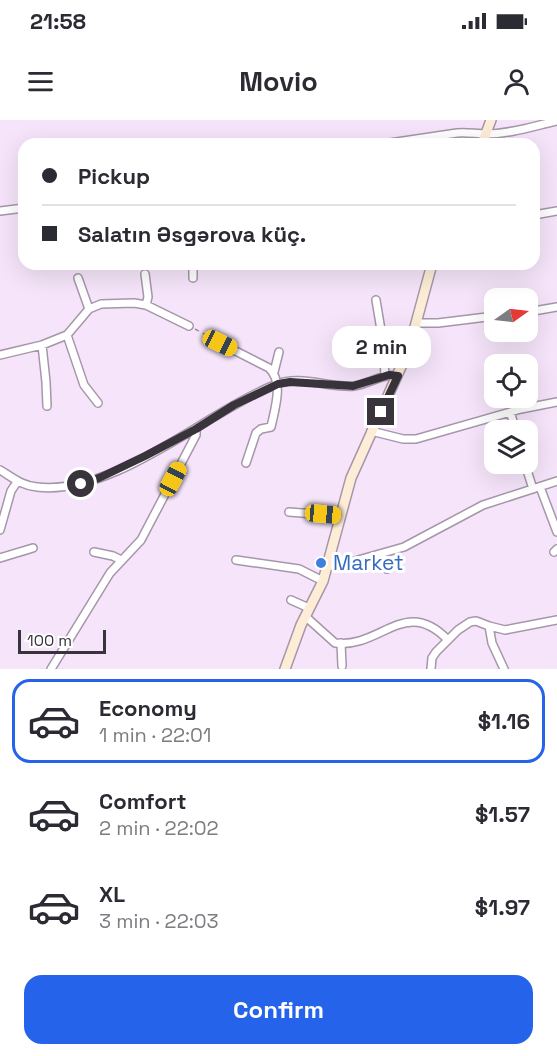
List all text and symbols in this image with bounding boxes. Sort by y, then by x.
text: 21:58 [30,7,86,35]
text: Movio [239,64,318,99]
icon: menu [24,65,57,98]
icon: person [500,65,533,98]
text: Pickup [78,162,150,190]
text: Salatın Əsgərova küç. [78,220,306,248]
north arrow [484,288,538,342]
map controls [484,288,538,474]
callout: 2 min [332,325,430,367]
car [200,327,240,359]
text: 2 min [356,334,407,360]
button: locate [484,354,538,408]
route end [367,398,394,425]
button: layers [484,420,538,474]
car [157,459,189,499]
route start [67,470,94,497]
car [304,503,342,525]
place label: Market [333,549,404,576]
marker: Market [314,556,328,570]
scale bar [18,627,106,654]
text: 100 m [27,630,72,651]
icon: car [27,694,81,748]
text: Economy [99,694,197,722]
text: $1.16 [478,707,530,735]
text: 1 min · 22:01 [99,722,211,748]
icon: car [27,787,81,841]
text: Comfort [99,787,187,815]
text: $1.57 [475,800,530,828]
text: 2 min · 22:02 [99,815,219,841]
icon: car [27,880,81,934]
text: XL [99,880,125,908]
text: $1.97 [475,893,530,921]
text: 3 min · 22:03 [99,908,219,934]
button: Confirm [24,975,533,1044]

